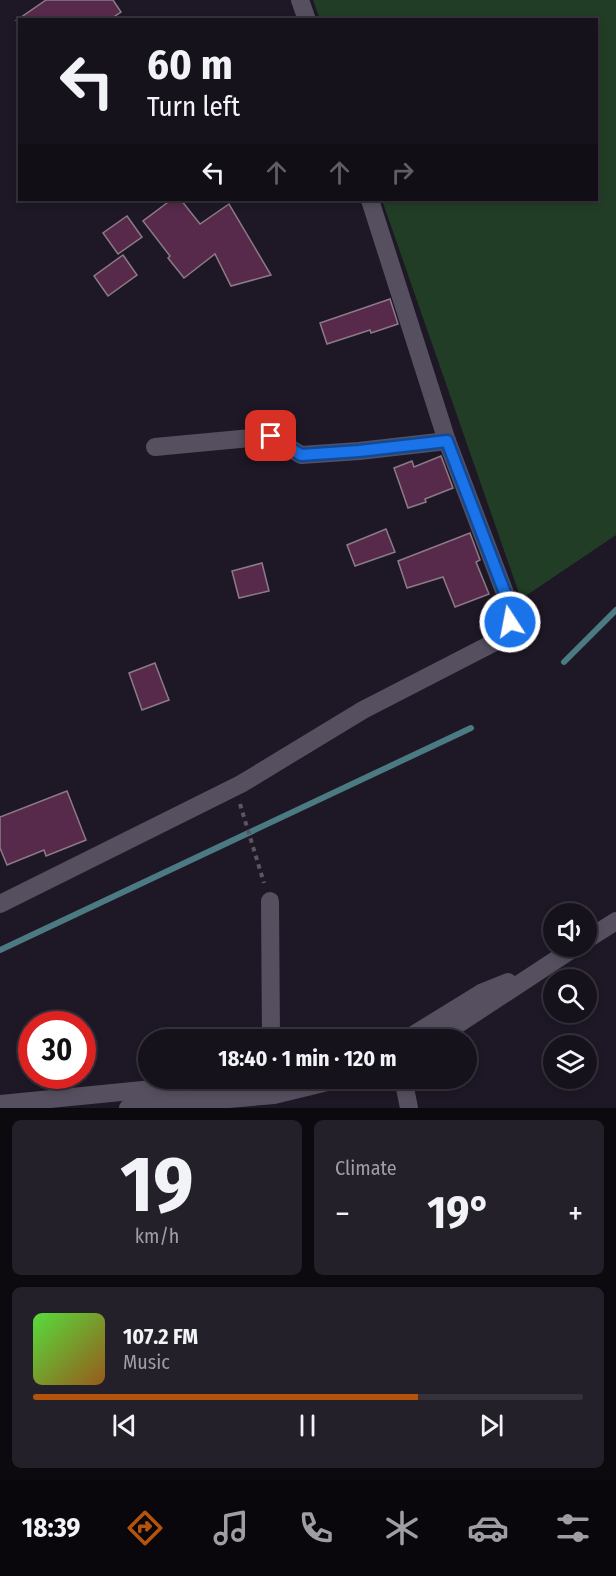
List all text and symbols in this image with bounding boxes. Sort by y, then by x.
text: 60 m [147,40,233,90]
icon: left [48,42,126,120]
text: Turn left [147,91,240,123]
icon: left [197,156,230,189]
icon: ahead [260,156,293,189]
icon: ahead [323,156,356,189]
icon: right [386,156,419,189]
pin [245,410,296,461]
icon: arrive [254,419,287,452]
position arrow [478,590,542,654]
map controls [543,903,597,1089]
button: sound [543,903,597,957]
button: search [543,969,597,1023]
speed limit sign: 30 [18,1011,96,1089]
button: layers [543,1035,597,1089]
text: 18:40 · 1 min · 120 m [218,1045,397,1072]
text: 19 [120,1138,194,1232]
text: Climate [335,1156,397,1180]
text: 19° [427,1186,491,1240]
text: − [335,1194,350,1234]
text: + [568,1194,583,1234]
text: km/h [135,1224,179,1248]
text: 107.2 FM [123,1323,198,1350]
text: Music [123,1350,170,1374]
icon: previous [108,1409,141,1442]
icon: pause [291,1409,324,1442]
icon: next [475,1409,508,1442]
icon: directions [124,1507,166,1549]
icon: music [210,1507,252,1549]
icon: phone [295,1507,337,1549]
icon: climate [381,1507,423,1549]
icon: car [467,1507,509,1549]
icon: filters [552,1507,594,1549]
text: 18:39 [22,1512,81,1544]

